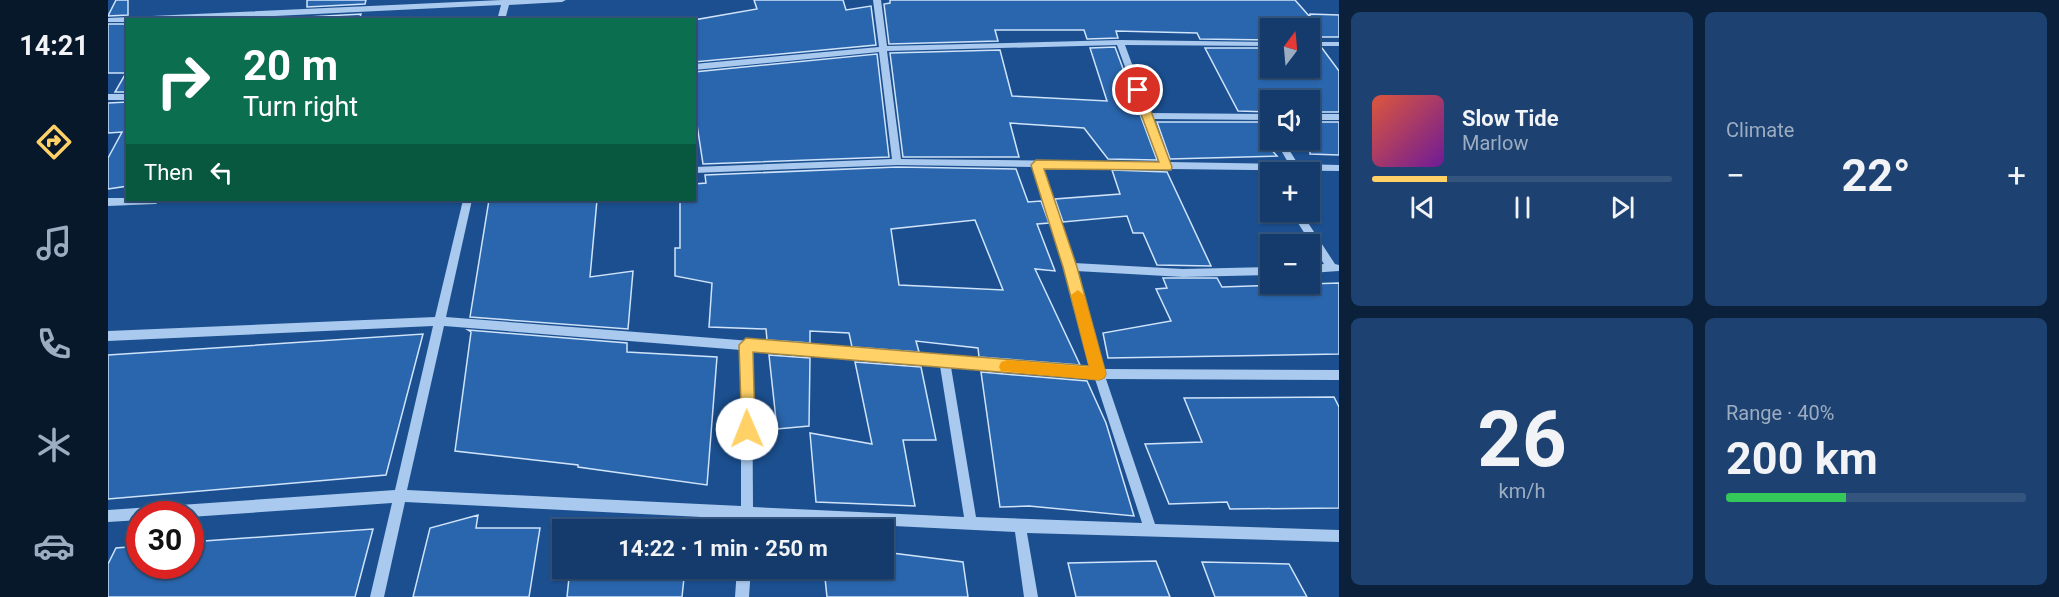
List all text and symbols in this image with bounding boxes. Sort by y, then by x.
north arrow [1260,18,1320,78]
map controls [1260,18,1320,294]
text: 14:21 [19,30,89,62]
text: 20 m [243,41,338,90]
icon: right [144,42,222,120]
pin [1112,64,1163,115]
icon: arrive [1121,73,1154,106]
button: sound [1260,90,1320,150]
text: Turn right [243,91,358,123]
text: Slow Tide [1462,106,1559,131]
text: Climate [1726,118,1794,142]
icon: directions [33,121,75,163]
text: Marlow [1462,131,1528,155]
text: 22° [1841,149,1911,202]
icon: left [205,156,238,189]
text: − [1726,156,1745,195]
text: + [2007,156,2026,195]
text: Then [144,160,193,185]
button: + [1260,162,1320,222]
icon: previous [1406,191,1439,224]
icon: pause [1506,191,1539,224]
icon: next [1606,191,1639,224]
icon: music [33,222,75,264]
button: − [1260,234,1320,294]
icon: phone [33,323,75,365]
text: 26 [1477,394,1567,485]
position arrow [715,397,779,461]
text: Range · 40% [1726,401,1834,425]
icon: climate [33,424,75,466]
text: 200 km [1726,432,1878,485]
text: km/h [1499,479,1545,503]
speed limit sign: 30 [126,501,204,579]
icon: car [33,525,75,567]
text: 14:22 · 1 min · 250 m [618,536,828,561]

